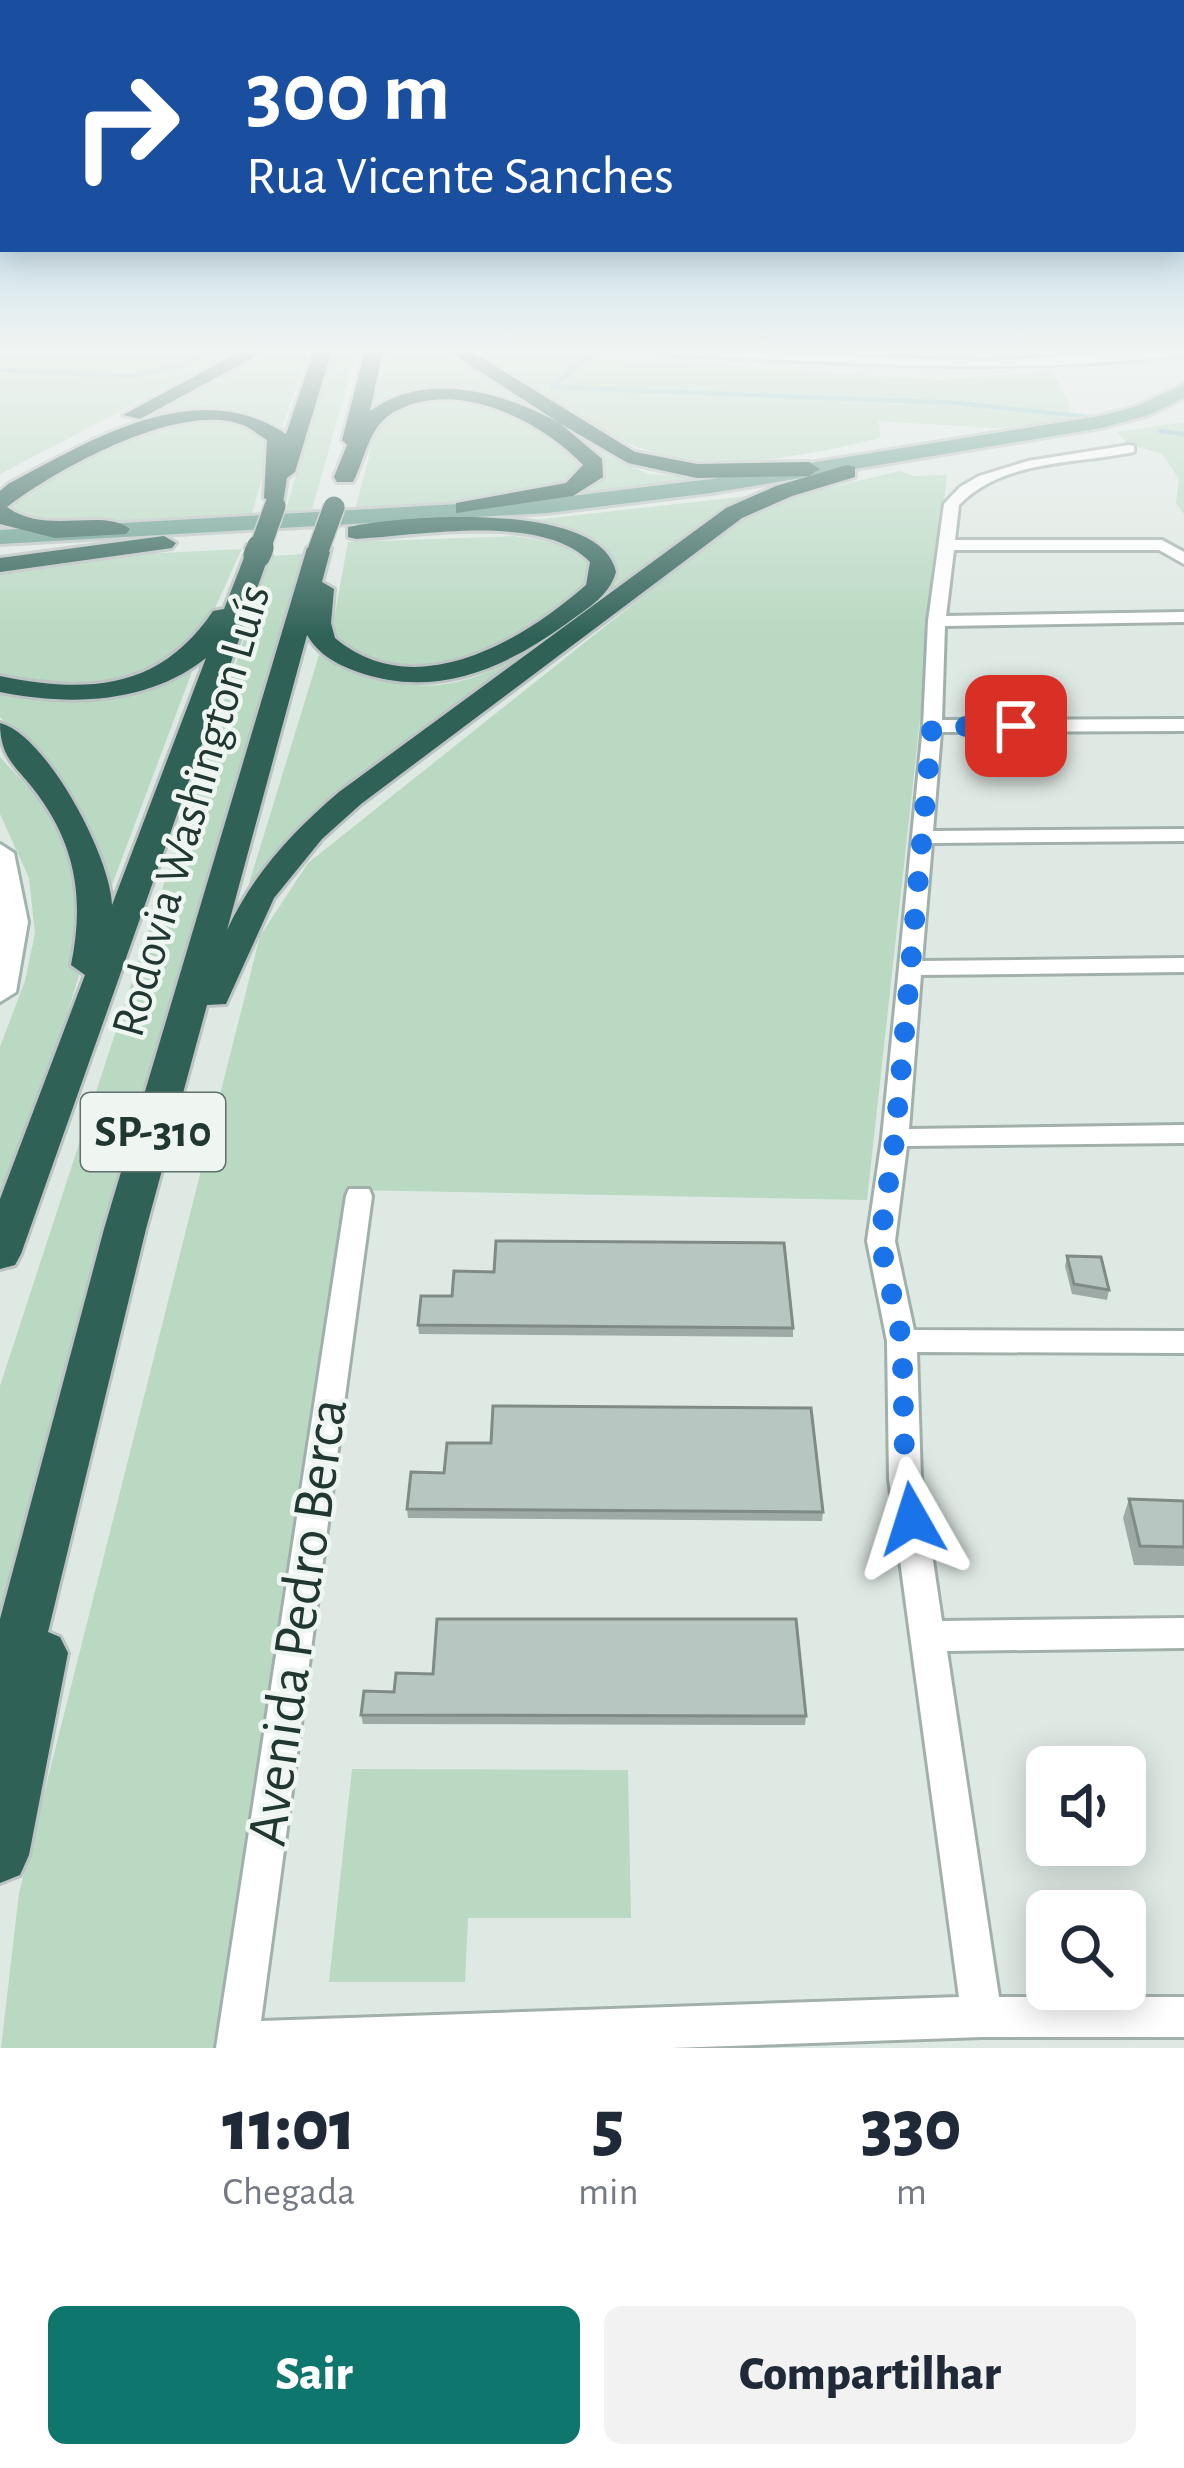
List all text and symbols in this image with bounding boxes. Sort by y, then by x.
icon: right [48,48,204,204]
text: 300 m [246,52,450,136]
text: Rua Vicente Sanches [246,150,674,204]
street label: Rodovia Washington Luís [105,580,279,1042]
pin [965,675,1067,777]
icon: arrive [983,693,1049,759]
road number: SP-310 [81,1093,225,1171]
street label: Avenida Pedro Berca [238,1395,358,1849]
position arrow [849,1456,975,1582]
map controls [1026,1746,1146,2010]
button: sound [1026,1746,1146,1866]
button: search [1026,1890,1146,2010]
text: 11:01 [222,2091,356,2163]
text: 5 [593,2091,624,2163]
text: 330 [861,2091,962,2163]
text: Chegada [223,2173,355,2212]
text: min [578,2173,639,2212]
text: m [896,2173,927,2212]
button: Sair [48,2306,580,2444]
button: Compartilhar [604,2306,1136,2444]

